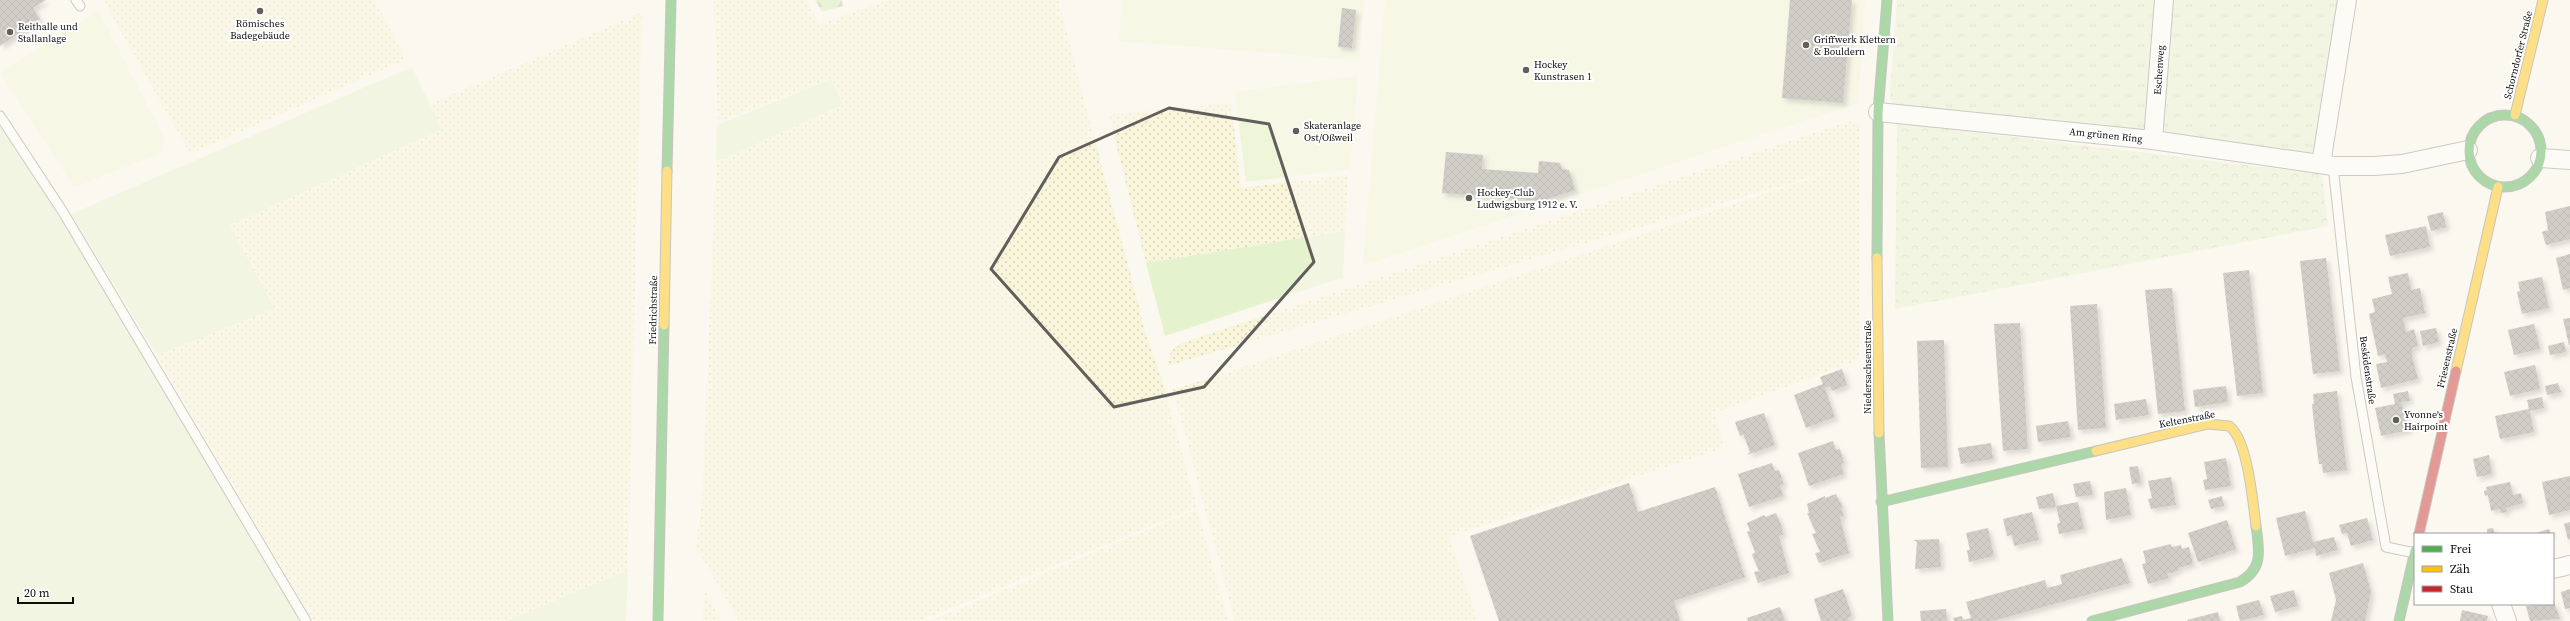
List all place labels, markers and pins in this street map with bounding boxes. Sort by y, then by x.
marker: Römisches Badegebäude [255,6,265,16]
place label: Römisches Badegebäude [230,17,290,42]
place label: Reithalle und Stallanlage [18,20,78,45]
marker: Reithalle und Stallanlage [5,27,15,37]
place label: Griffwerk Klettern & Bouldern [1814,33,1896,58]
marker: Griffwerk Klettern & Bouldern [1801,40,1811,50]
place label: Hockey Kunstrasen 1 [1534,58,1592,83]
marker: Hockey Kunstrasen 1 [1521,65,1531,75]
place label: Skateranlage Ost/Oßweil [1304,119,1361,144]
marker: Skateranlage Ost/Oßweil [1291,126,1301,136]
place label: Hockey-Club Ludwigsburg 1912 e. V. [1477,186,1578,211]
marker: Hockey-Club Ludwigsburg 1912 e. V. [1464,193,1474,203]
place label: Yvonne's Hairpoint [2404,408,2448,433]
marker: Yvonne's Hairpoint [2391,415,2401,425]

